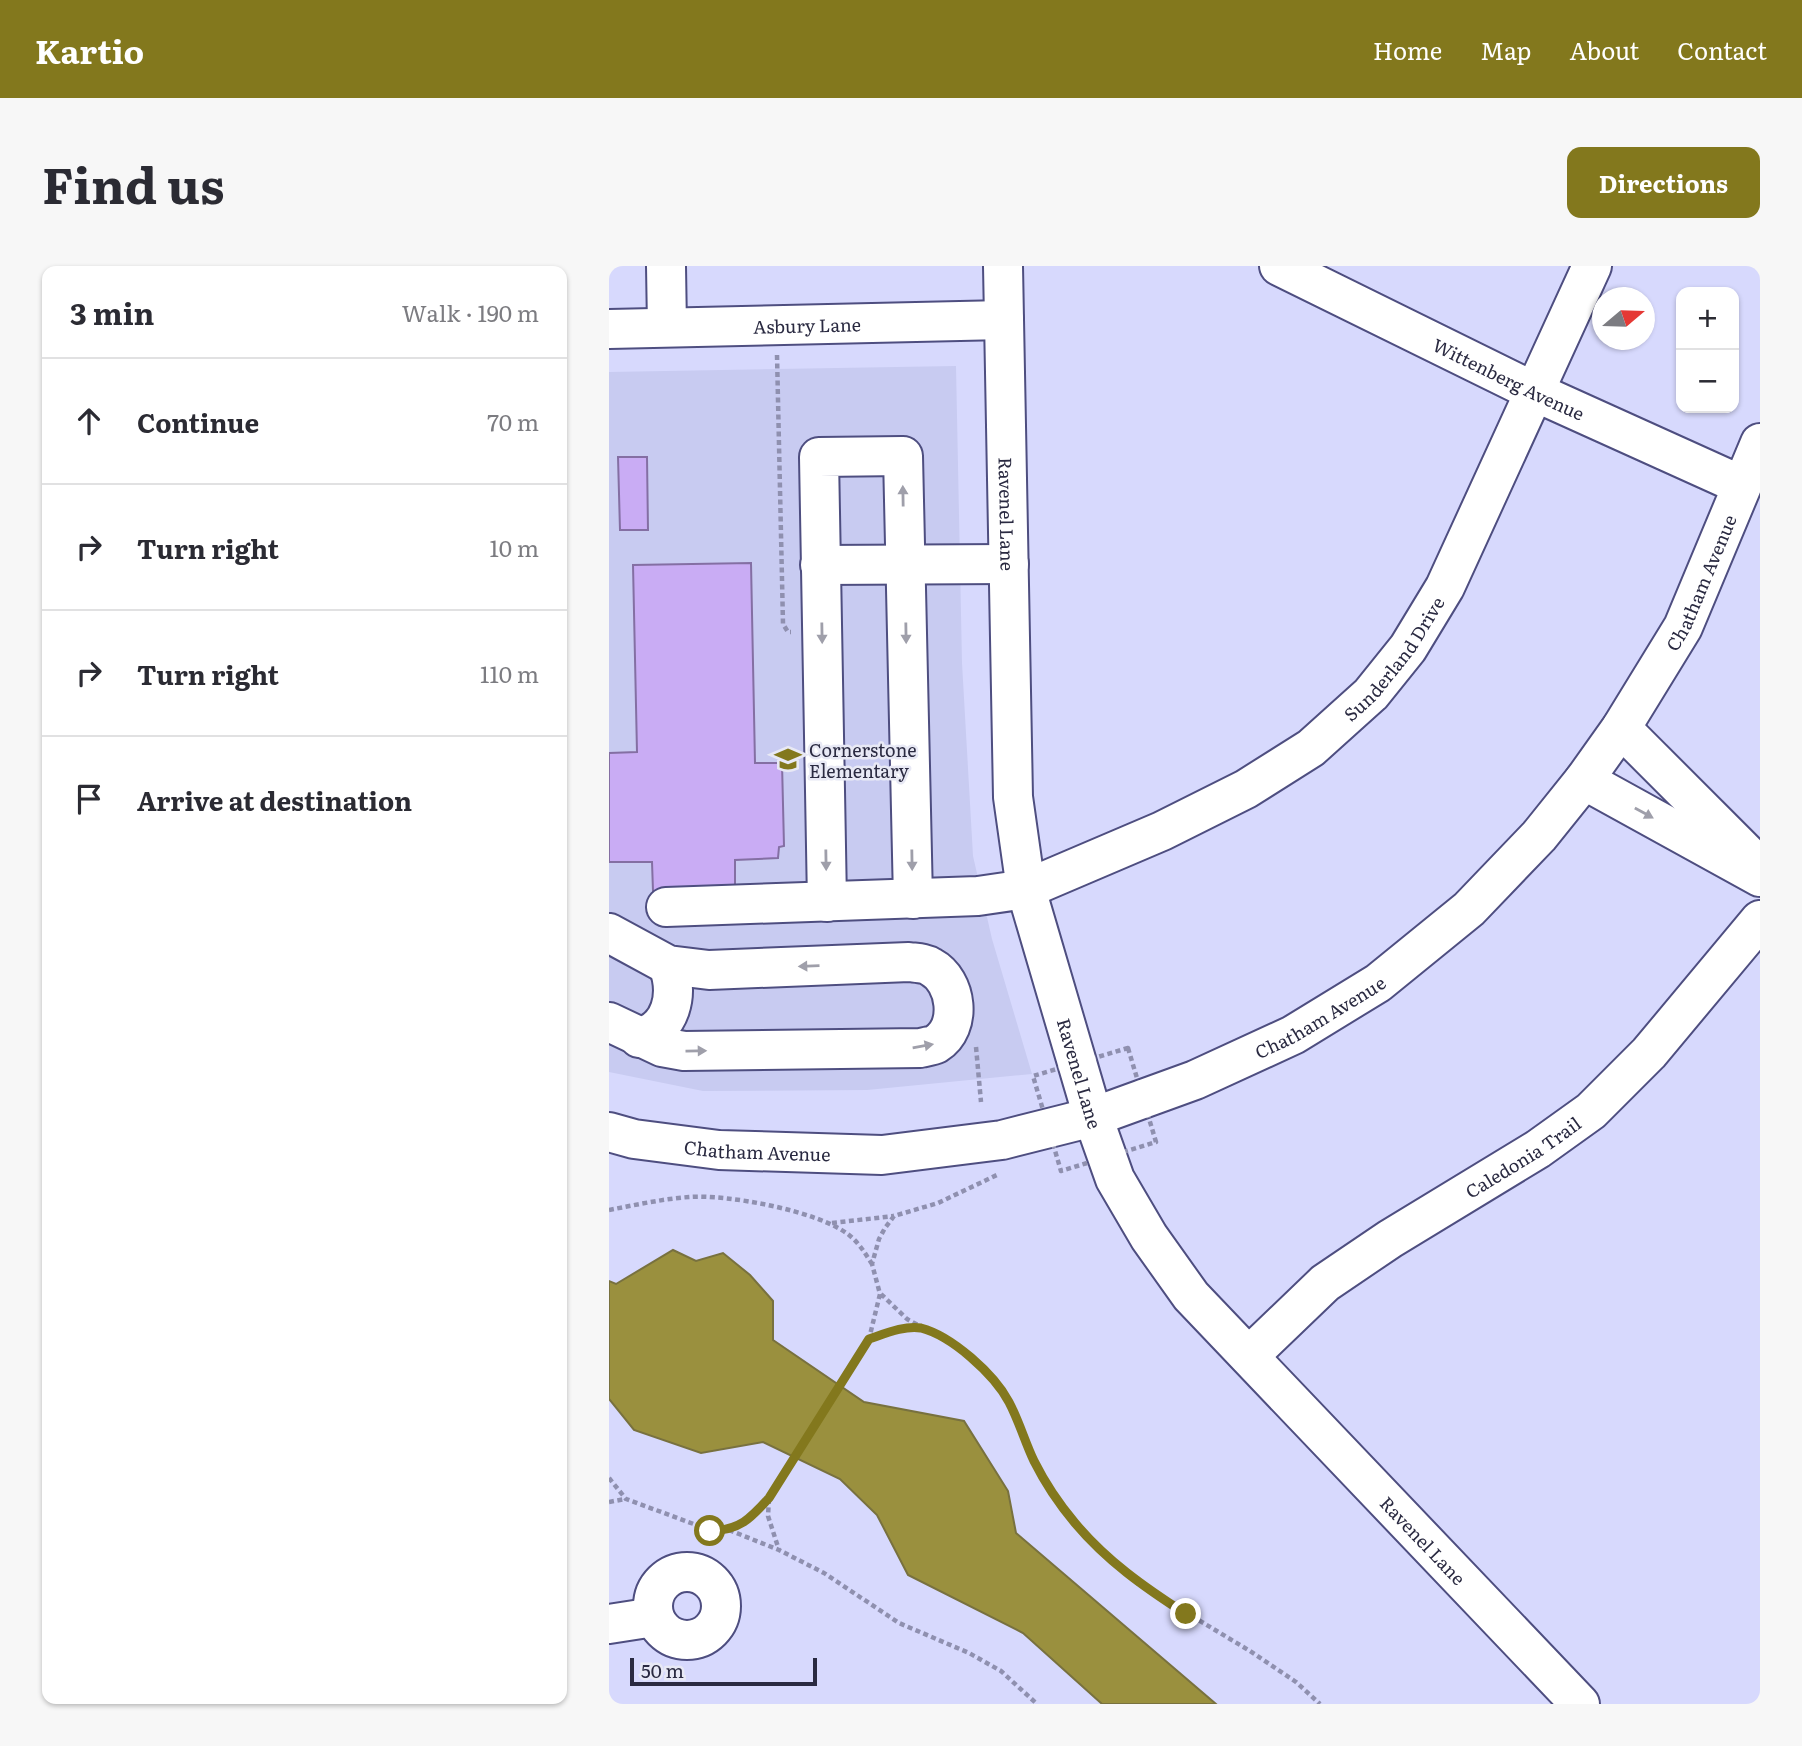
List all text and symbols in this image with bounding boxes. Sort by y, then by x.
text: Kartio [35,25,144,74]
text: Home [1373,32,1442,67]
text: Map [1480,32,1531,67]
text: About [1569,32,1639,67]
text: Contact [1677,32,1767,67]
text: Find us [42,146,225,219]
button: Directions [1567,147,1760,218]
north arrow [1592,287,1655,350]
map controls [1676,287,1739,413]
button: + [1676,287,1739,350]
text: 3 min [70,290,154,334]
text: Walk · 190 m [402,295,539,329]
street label: Asbury Lane [753,310,861,339]
street label: Wittenberg Avenue [1429,330,1589,426]
button: − [1676,350,1739,413]
icon: ahead [70,402,108,440]
text: Continue [137,402,259,441]
text: 70 m [487,404,539,438]
street label: Ravenel Lane [993,457,1022,571]
one-way arrow [898,485,909,507]
street label: Chatham Avenue [1658,510,1742,656]
icon: right [70,528,108,566]
text: Turn right [137,528,279,567]
text: 10 m [489,530,539,564]
street label: Sunderland Drive [1337,591,1450,727]
one-way arrow [816,622,827,644]
one-way arrow [901,622,912,644]
icon: right [70,654,108,692]
text: Turn right [137,654,279,693]
text: 110 m [480,656,539,690]
place label: Cornerstone Elementary [809,736,917,784]
school or university icon: Cornerstone Elementary [773,744,803,774]
icon: arrive [70,780,108,818]
text: Arrive at destination [137,780,412,819]
one-way arrow [1634,807,1653,819]
one-way arrow [906,849,917,871]
one-way arrow [821,850,832,872]
one-way arrow [797,961,819,972]
street label: Chatham Avenue [1250,969,1391,1064]
street label: Ravenel Lane [1051,1015,1109,1132]
one-way arrow [912,1040,934,1051]
one-way arrow [685,1045,707,1057]
street label: Caledonia Trail [1460,1109,1586,1204]
street label: Chatham Avenue [683,1132,831,1167]
street label: Ravenel Lane [1374,1489,1473,1590]
route start [694,1515,725,1546]
route end [1170,1598,1201,1629]
scale bar [630,1655,817,1687]
text: 50 m [641,1656,684,1684]

